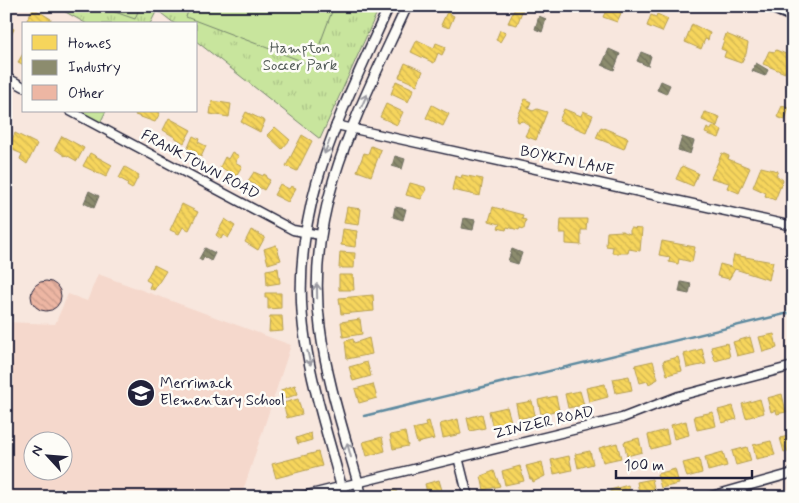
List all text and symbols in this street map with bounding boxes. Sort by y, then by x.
legend [22,22,198,112]
text: Homes [68,34,111,54]
park label: Hampton Soccer Park [263,39,338,76]
text: Industry [68,58,121,78]
text: Other [68,84,104,104]
one-way arrow [359,94,369,109]
street label: FRANKTOWN ROAD [137,125,263,205]
one-way arrow [322,139,331,154]
street label: BOYKIN LANE [518,141,616,181]
one-way arrow [312,283,322,300]
one-way arrow [305,350,314,366]
place label: Merrimack Elementary School [160,374,285,411]
school or university icon: Merrimack Elementary School [126,378,156,408]
street label: ZINZER ROAD [492,402,596,444]
north arrow [22,430,72,480]
one-way arrow [344,442,353,458]
text: N [27,443,47,459]
scale bar [616,448,753,480]
text: 100 m [624,456,664,476]

